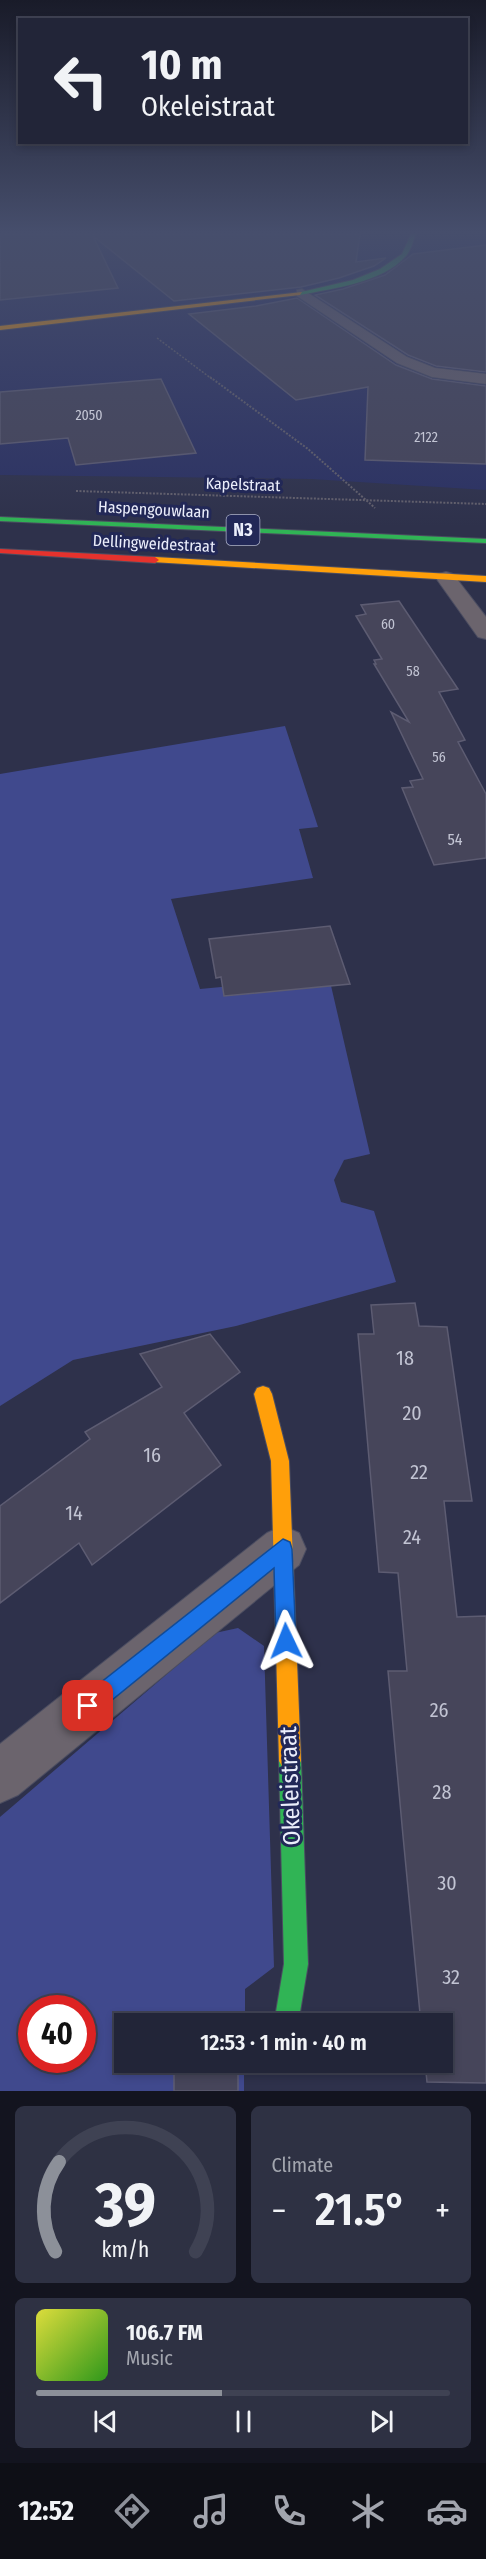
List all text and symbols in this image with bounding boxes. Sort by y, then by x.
text: 10 m [141,40,222,90]
icon: left [42,42,120,120]
text: Okeleistraat [141,91,275,123]
house number: 2050 [75,407,103,424]
house number: 2122 [414,429,438,446]
street label: Kapelstraat [205,474,281,495]
street label: Haspengouwlaan [98,497,210,522]
road number: N3 [226,515,260,545]
street label: Dellingweidestraat [92,531,216,556]
house number: 60 [381,616,395,633]
house number: 58 [406,663,420,680]
house number: 56 [432,749,446,766]
house number: 54 [447,830,463,849]
house number: 18 [396,1346,414,1370]
house number: 20 [402,1401,422,1425]
house number: 16 [143,1443,161,1467]
house number: 22 [410,1460,428,1484]
house number: 14 [65,1501,83,1525]
house number: 24 [403,1525,421,1549]
position arrow [254,1609,318,1673]
pin [62,1680,113,1731]
icon: arrive [71,1689,104,1722]
house number: 26 [430,1698,448,1722]
street label: Okeleistraat [274,1726,306,1846]
house number: 28 [433,1780,451,1804]
house number: 30 [437,1871,457,1895]
house number: 32 [442,1965,460,1989]
speed limit sign: 40 [18,1995,96,2073]
text: 12:53 · 1 min · 40 m [200,2029,367,2056]
text: Climate [272,2153,333,2177]
text: 39 [94,2168,156,2243]
text: 21.5° [315,2183,406,2237]
text: − [272,2191,286,2231]
text: + [435,2191,450,2231]
text: km/h [101,2237,149,2263]
text: 106.7 FM [126,2319,203,2346]
text: Music [126,2346,173,2370]
icon: previous [89,2405,122,2438]
icon: pause [227,2405,260,2438]
icon: next [365,2405,398,2438]
icon: directions [111,2490,153,2532]
icon: music [190,2490,232,2532]
icon: phone [268,2490,310,2532]
icon: climate [347,2490,389,2532]
icon: car [426,2490,468,2532]
text: 12:52 [18,2495,74,2527]

